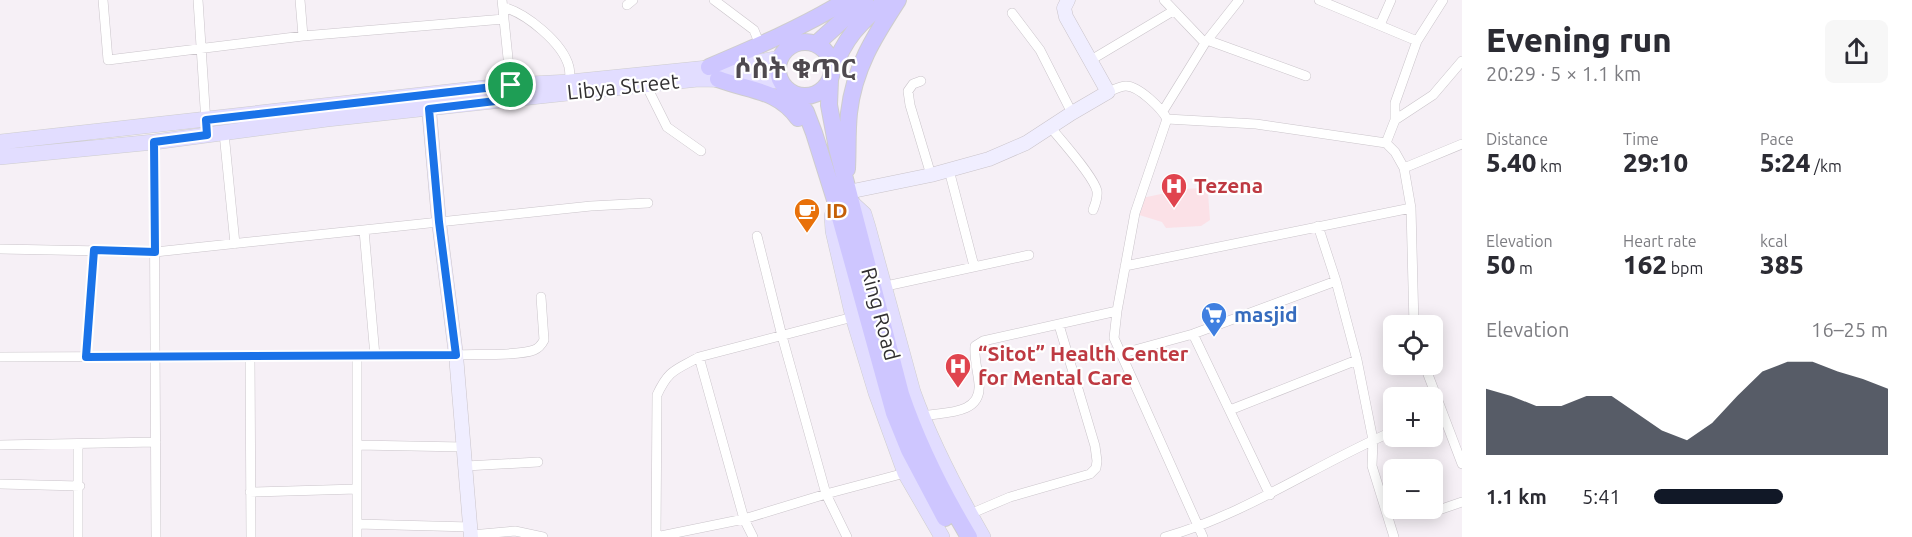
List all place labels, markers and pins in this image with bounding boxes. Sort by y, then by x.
pin [485,59,536,110]
hospital icon: Tezena [1159,171,1189,209]
place label: Tezena [1194,173,1263,197]
cafe icon: ID [792,196,822,234]
place label: ID [826,198,848,222]
supermarket icon: masjid [1199,300,1229,338]
place label: masjid [1234,302,1298,326]
place label: “Sitot” Health Center for Mental Care [978,341,1189,389]
hospital icon: “Sitot” Health Center for Mental Care [943,351,973,389]

